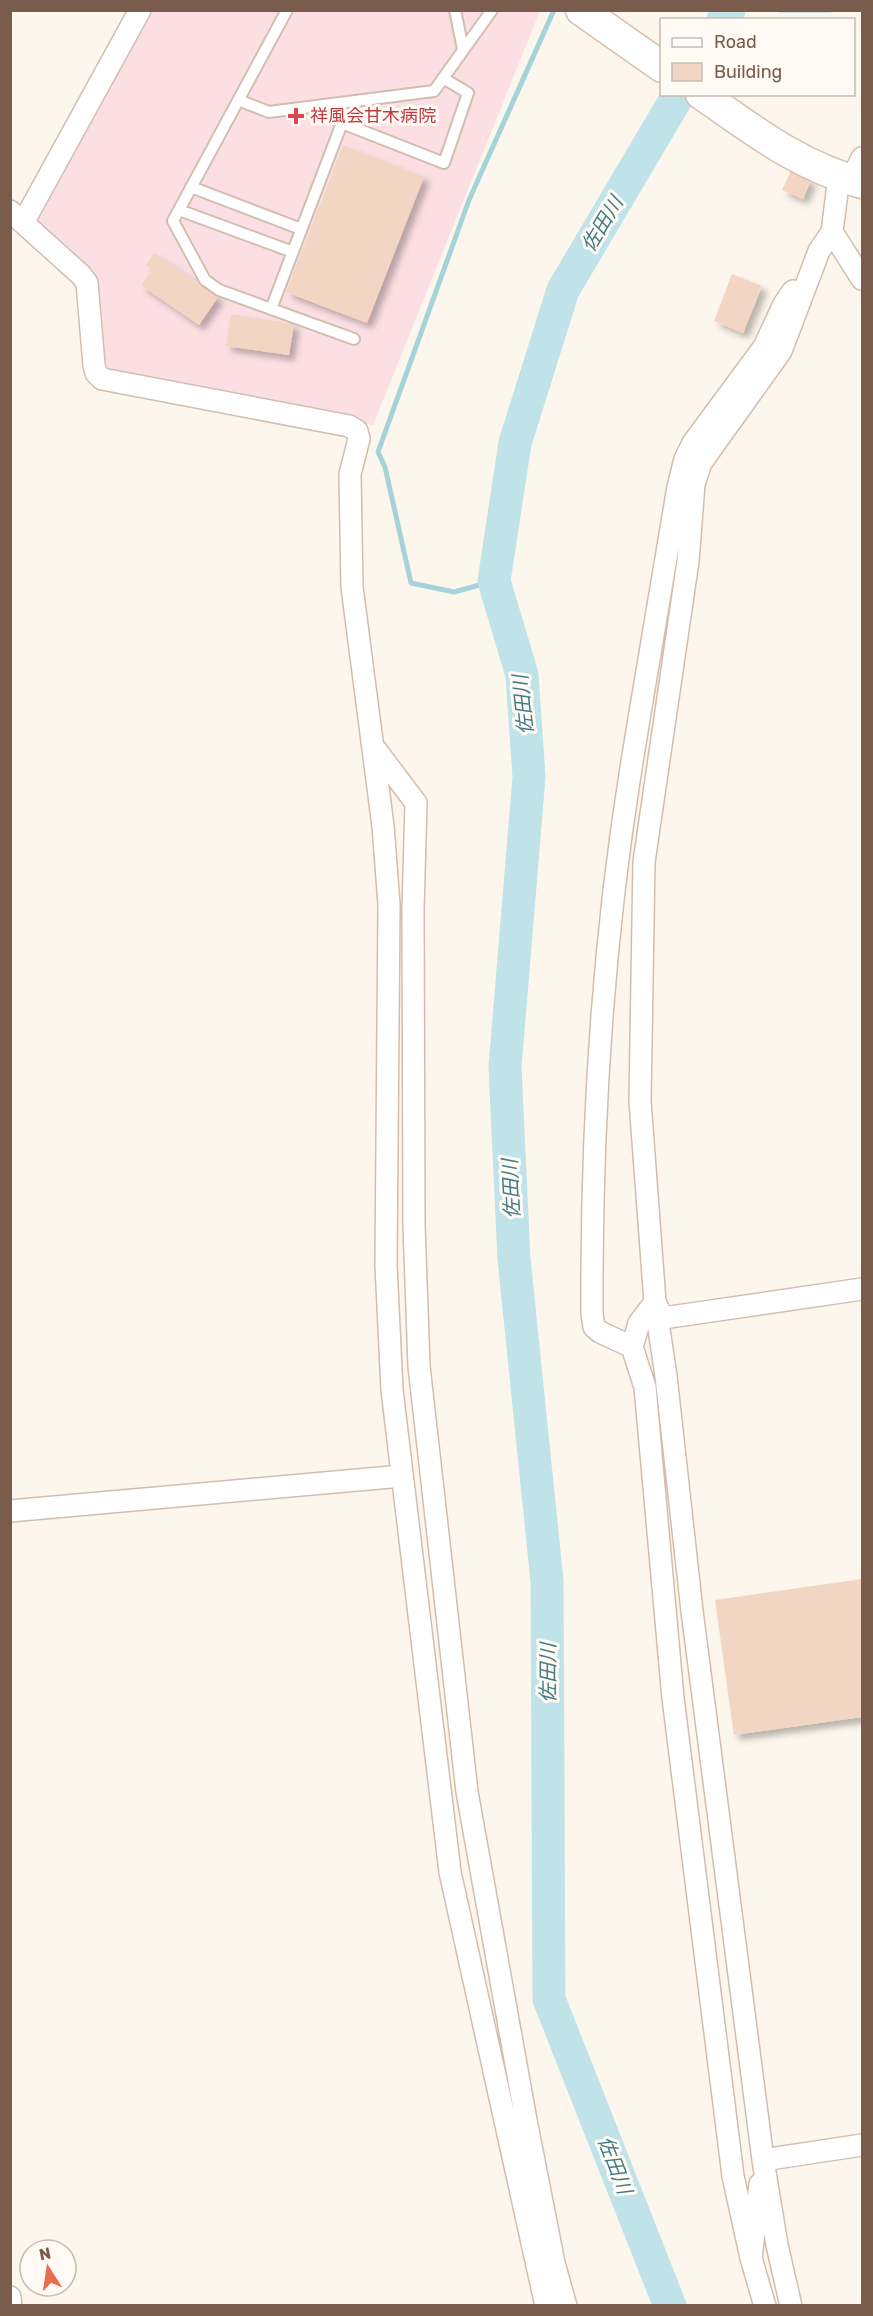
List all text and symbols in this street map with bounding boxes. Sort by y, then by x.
legend [660,18,855,96]
text: Road [714,31,757,53]
text: Building [714,61,782,83]
place label: 祥風会甘木病院 [310,105,436,127]
marker: 祥風会甘木病院 [287,107,305,125]
water label: 佐田川 [576,190,629,256]
water label: 佐田川 [508,672,538,736]
water label: 佐田川 [497,1156,525,1220]
water label: 佐田川 [536,1641,560,1703]
water label: 佐田川 [593,2133,638,2199]
north arrow [18,2238,78,2298]
text: N [37,2243,53,2264]

